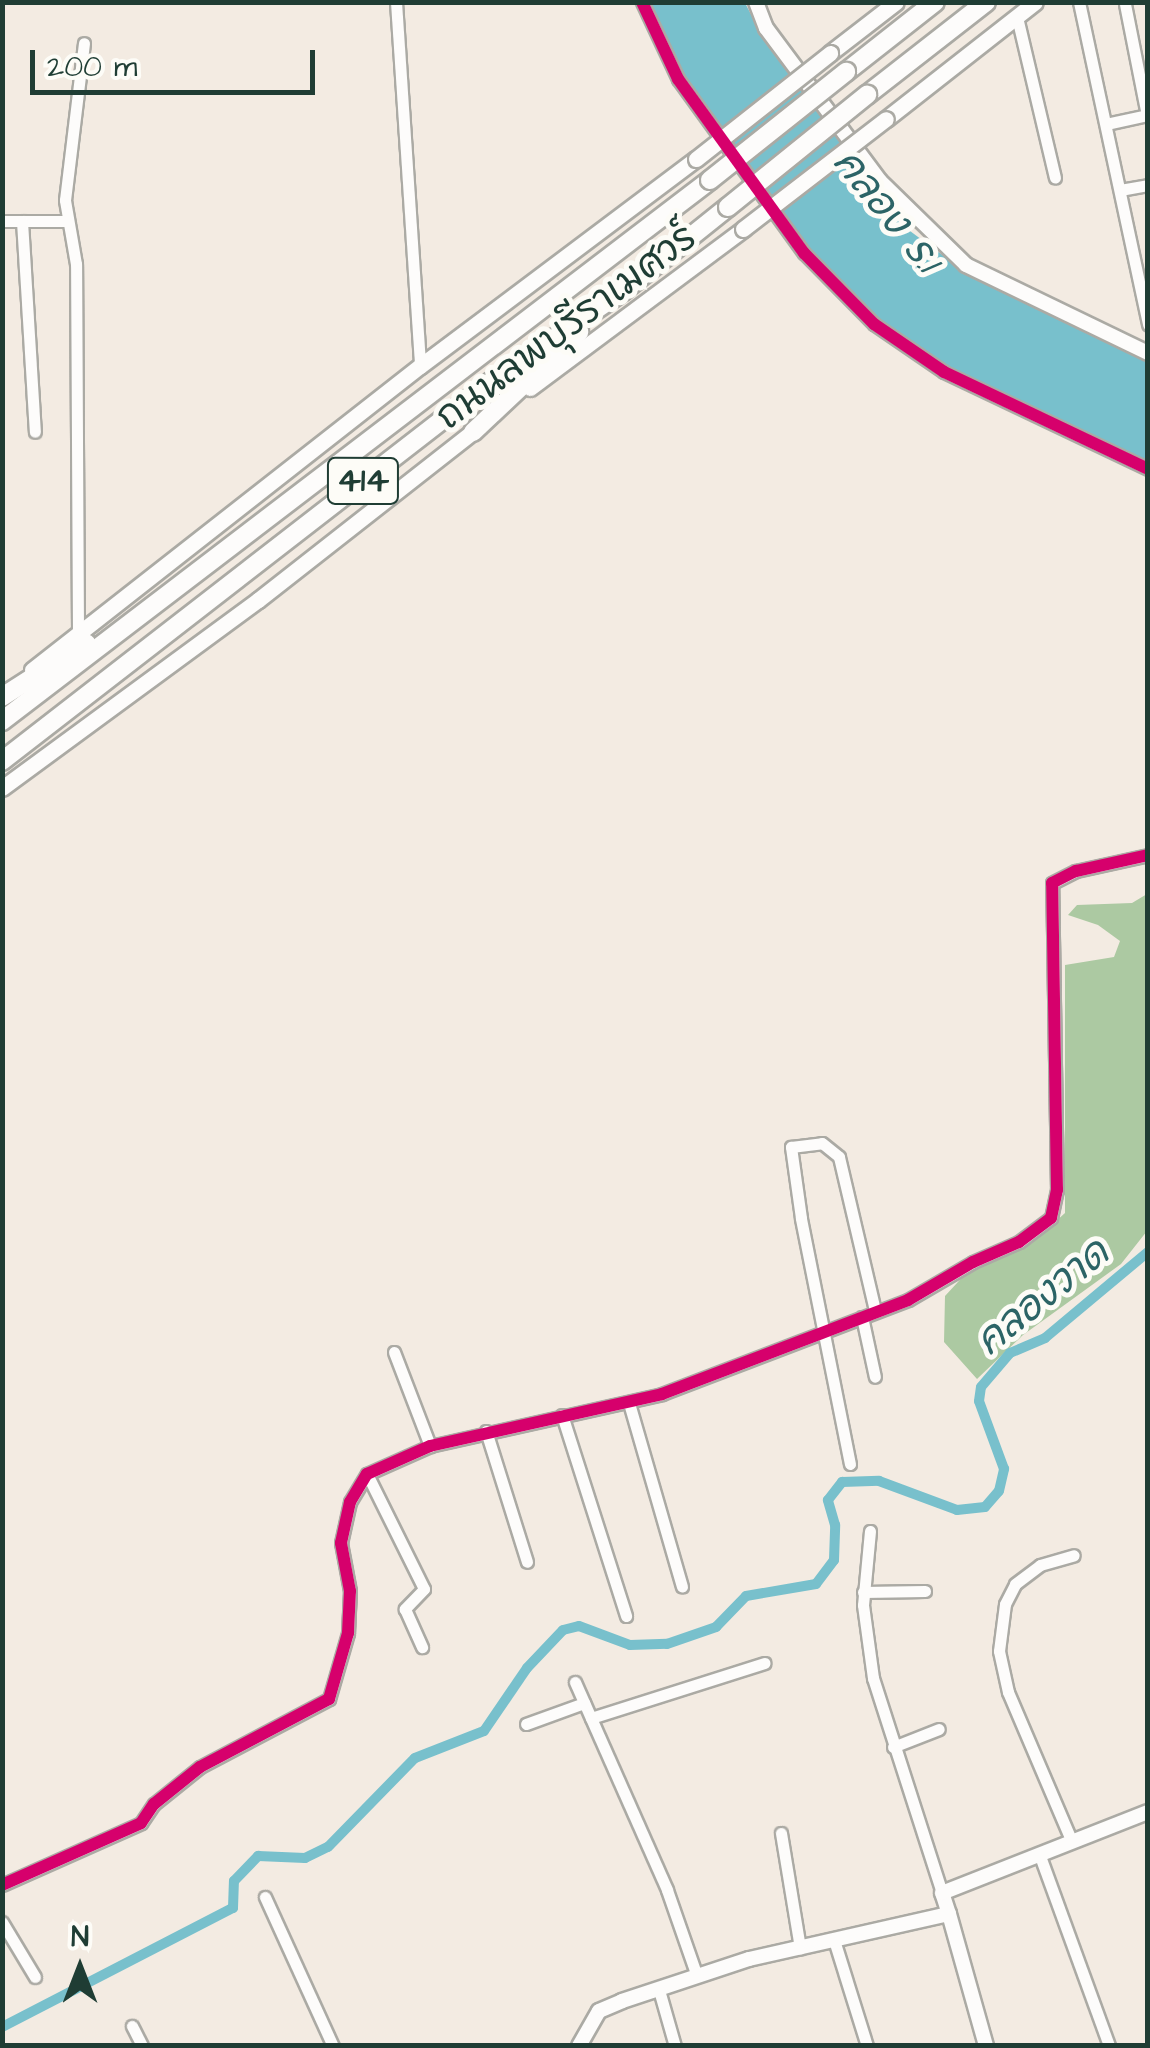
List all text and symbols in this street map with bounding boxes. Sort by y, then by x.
scale bar [35,30,320,92]
text: 200 m [47,46,137,88]
water label: คลอง ร.1 [822,140,950,282]
street label: ถนนลพบุรีราเมศวร์ [428,215,706,441]
road number: 414 [326,451,400,511]
water label: คลองวาด [967,1230,1119,1366]
north arrow [30,1918,130,2018]
text: N [71,1918,89,1957]

